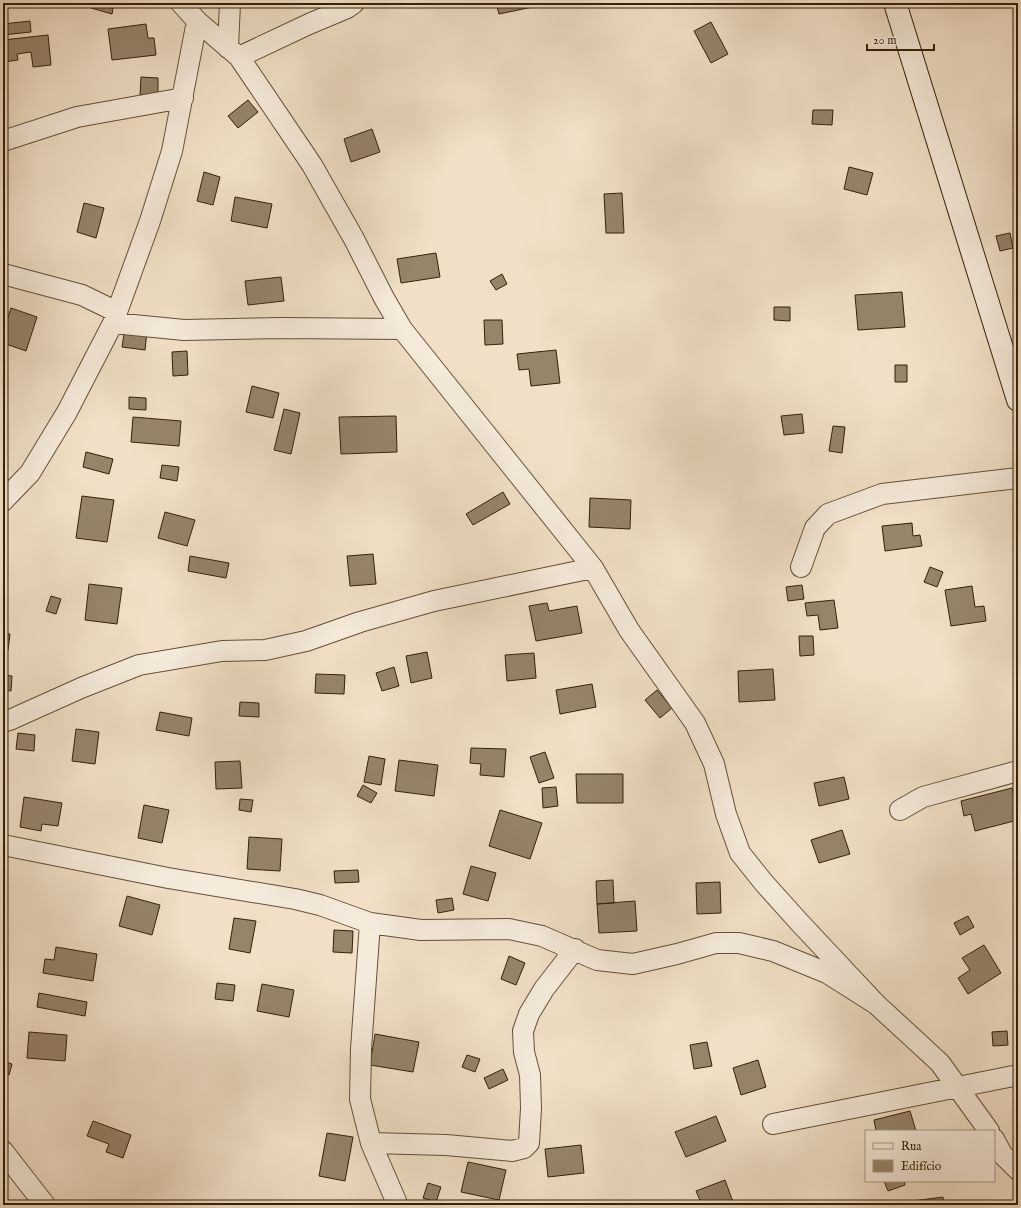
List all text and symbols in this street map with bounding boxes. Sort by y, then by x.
scale bar [867,26,934,52]
text: 20 m [873,33,896,48]
legend [865,1130,995,1182]
text: Rua [901,1139,922,1154]
text: Edifício [901,1159,942,1174]

